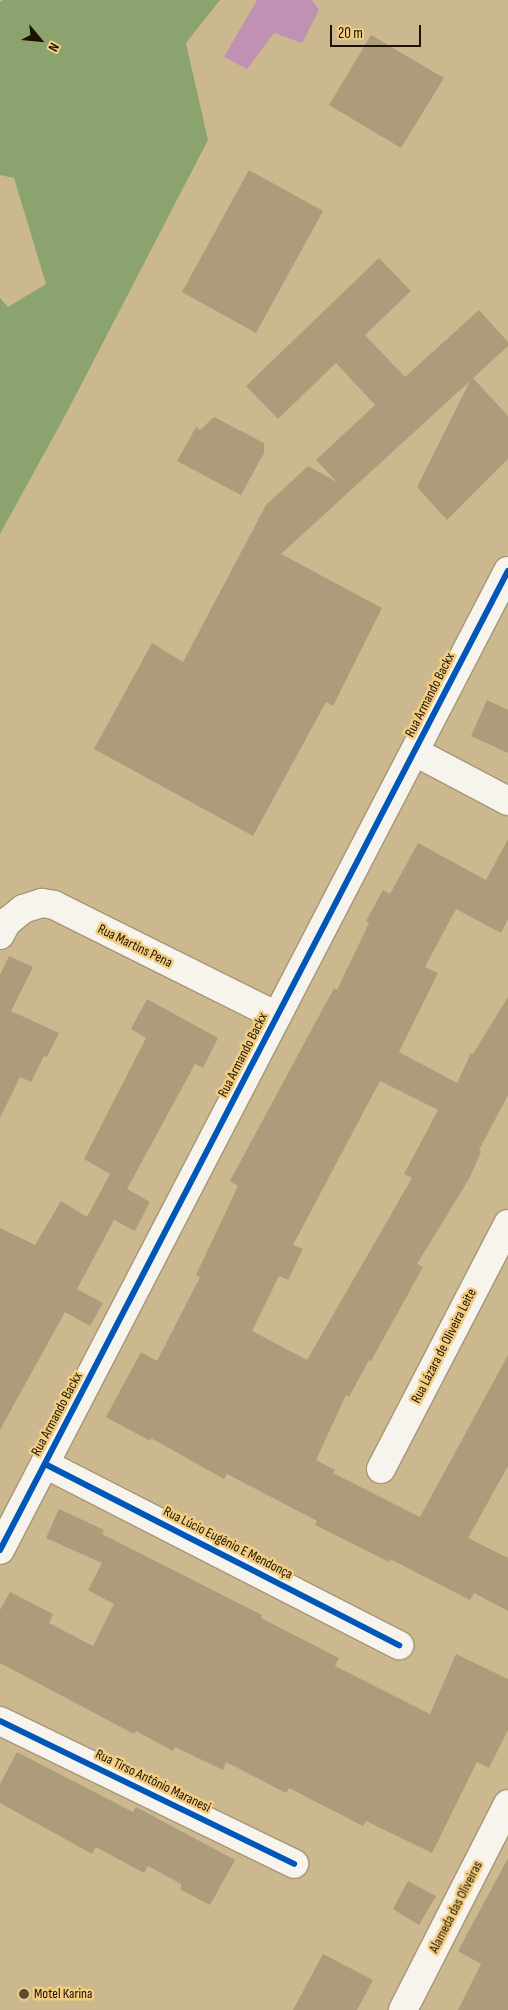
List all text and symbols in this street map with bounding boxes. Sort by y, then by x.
north arrow [15,15,65,65]
scale bar [333,15,424,47]
text: 20 m [338,24,363,43]
text: N [44,40,63,55]
street label: Rua Armando Backx [402,650,458,740]
street label: Rua Martins Pena [95,921,175,971]
street label: Rua Armando Backx [215,1010,271,1100]
street label: Rua Lázara de Oliveira Leite [408,1286,480,1406]
street label: Rua Armando Backx [28,1369,86,1459]
street label: Rua Lúcio Eugênio E Mendonça [160,1503,296,1583]
street label: Rua Tirso Antônio Maranesi [93,1746,213,1816]
street label: Alameda das Oliveiras [426,1858,486,1956]
place label: Motel Karina [34,1986,92,2002]
marker: Motel Karina [18,1988,30,2000]

